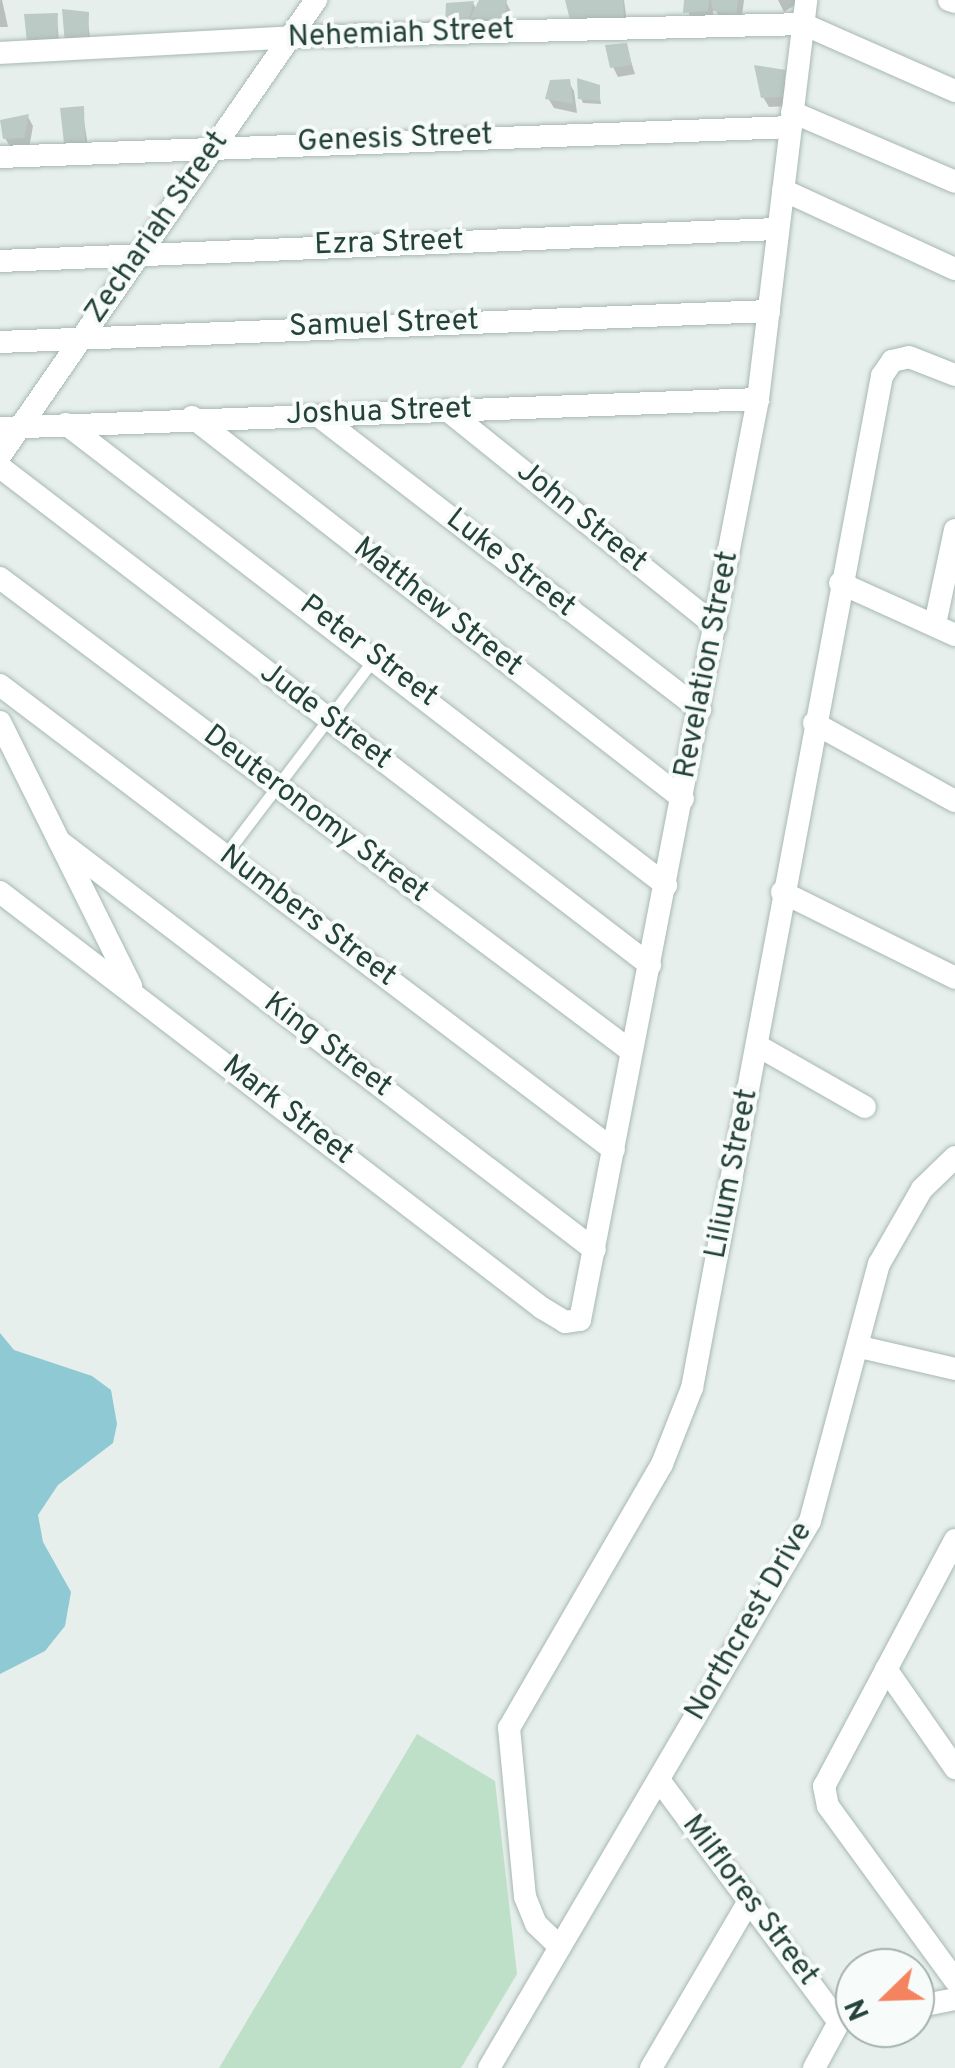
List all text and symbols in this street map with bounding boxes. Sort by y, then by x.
street label: Nehemiah Street [287,13,515,57]
street label: Genesis Street [297,119,493,161]
street label: Zechariah Street [79,125,237,331]
street label: Ezra Street [314,223,464,265]
street label: Samuel Street [288,304,480,346]
street label: Joshua Street [285,392,473,434]
street label: John Street [509,455,653,581]
street label: Luke Street [438,502,582,626]
street label: Matthew Street [345,531,529,685]
street label: Revelation Street [668,548,748,782]
street label: Peter Street [292,588,444,716]
street label: Jude Street [252,656,398,778]
street label: Deuteronomy Street [195,718,435,912]
street label: Numbers Street [211,839,403,995]
street label: King Street [256,986,398,1106]
street label: Mark Street [214,1049,360,1173]
street label: Lilium Street [699,1086,767,1262]
street label: Northcrest Drive [679,1516,821,1728]
street label: Milflores Street [673,1809,825,1993]
north arrow [835,1948,935,2048]
text: N [839,1993,880,2025]

